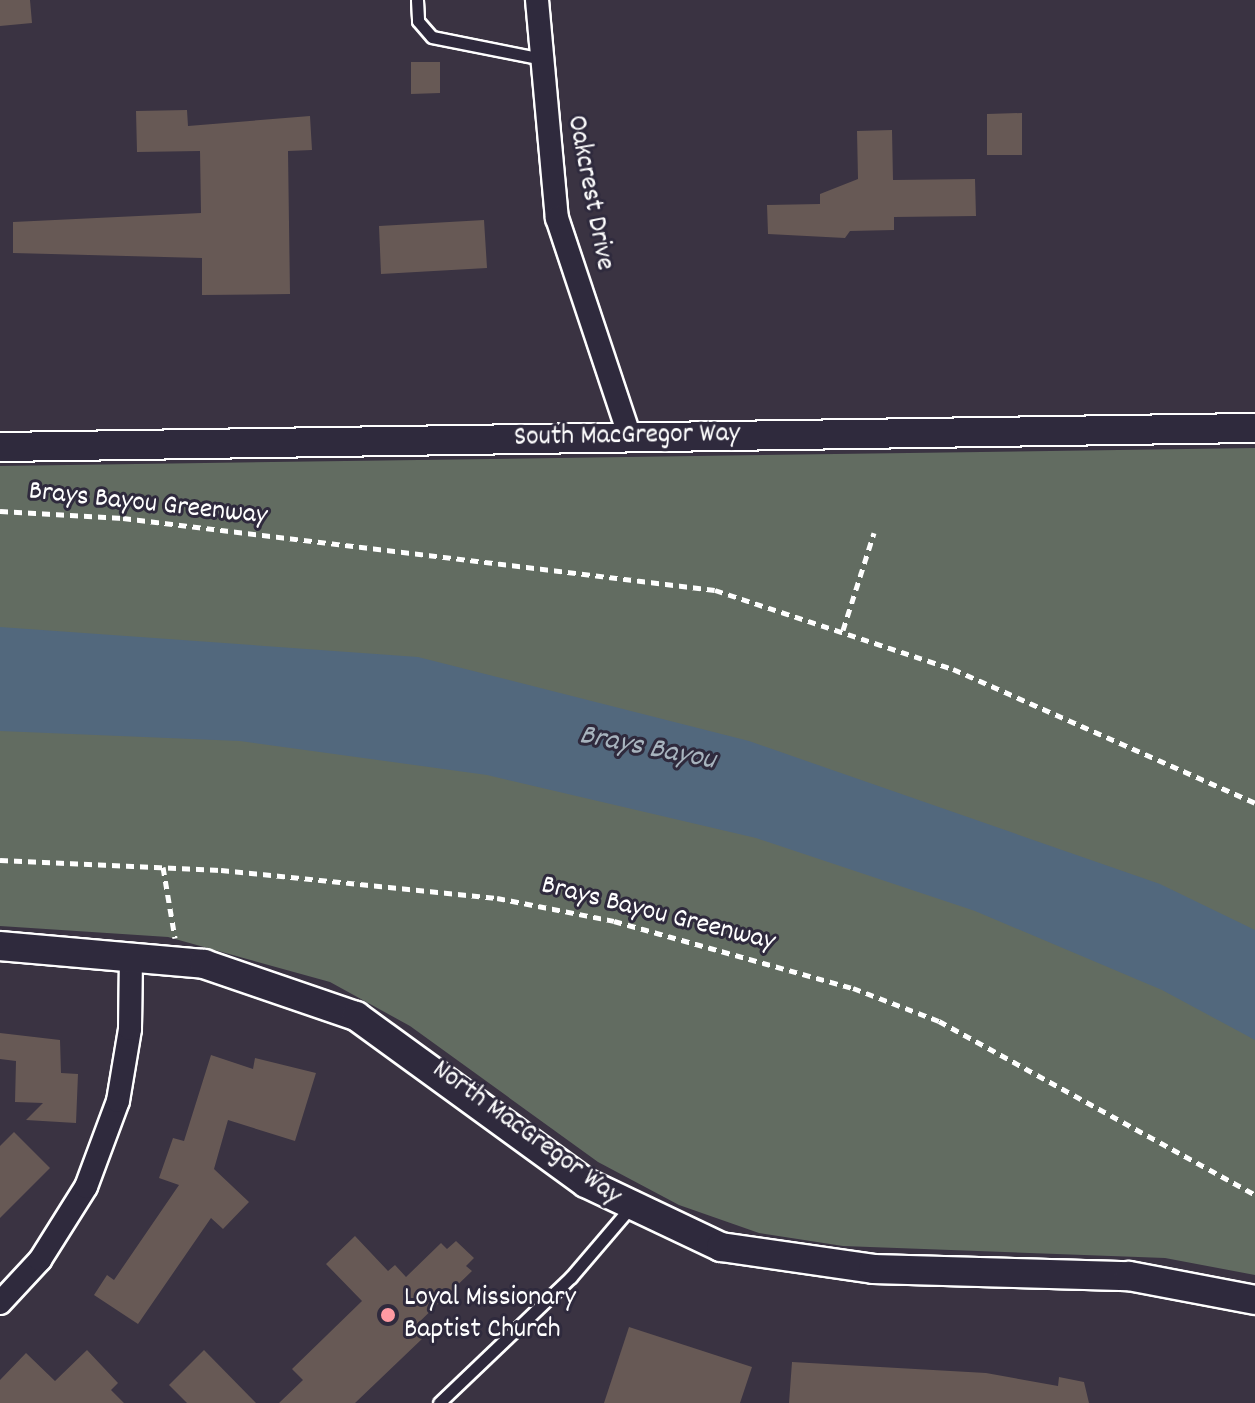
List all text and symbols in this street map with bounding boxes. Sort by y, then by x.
street label: Oakcrest Drive [558,113,620,273]
street label: South MacGregor Way [514,418,740,456]
street label: Brays Bayou Greenway [27,476,269,534]
water label: Brays Bayou [576,719,718,781]
street label: Brays Bayou Greenway [538,870,778,960]
street label: North MacGregor Way [425,1054,627,1214]
place label: Loyal Missionary Baptist Church [404,1282,576,1348]
marker: Loyal Missionary Baptist Church [379,1306,397,1324]

